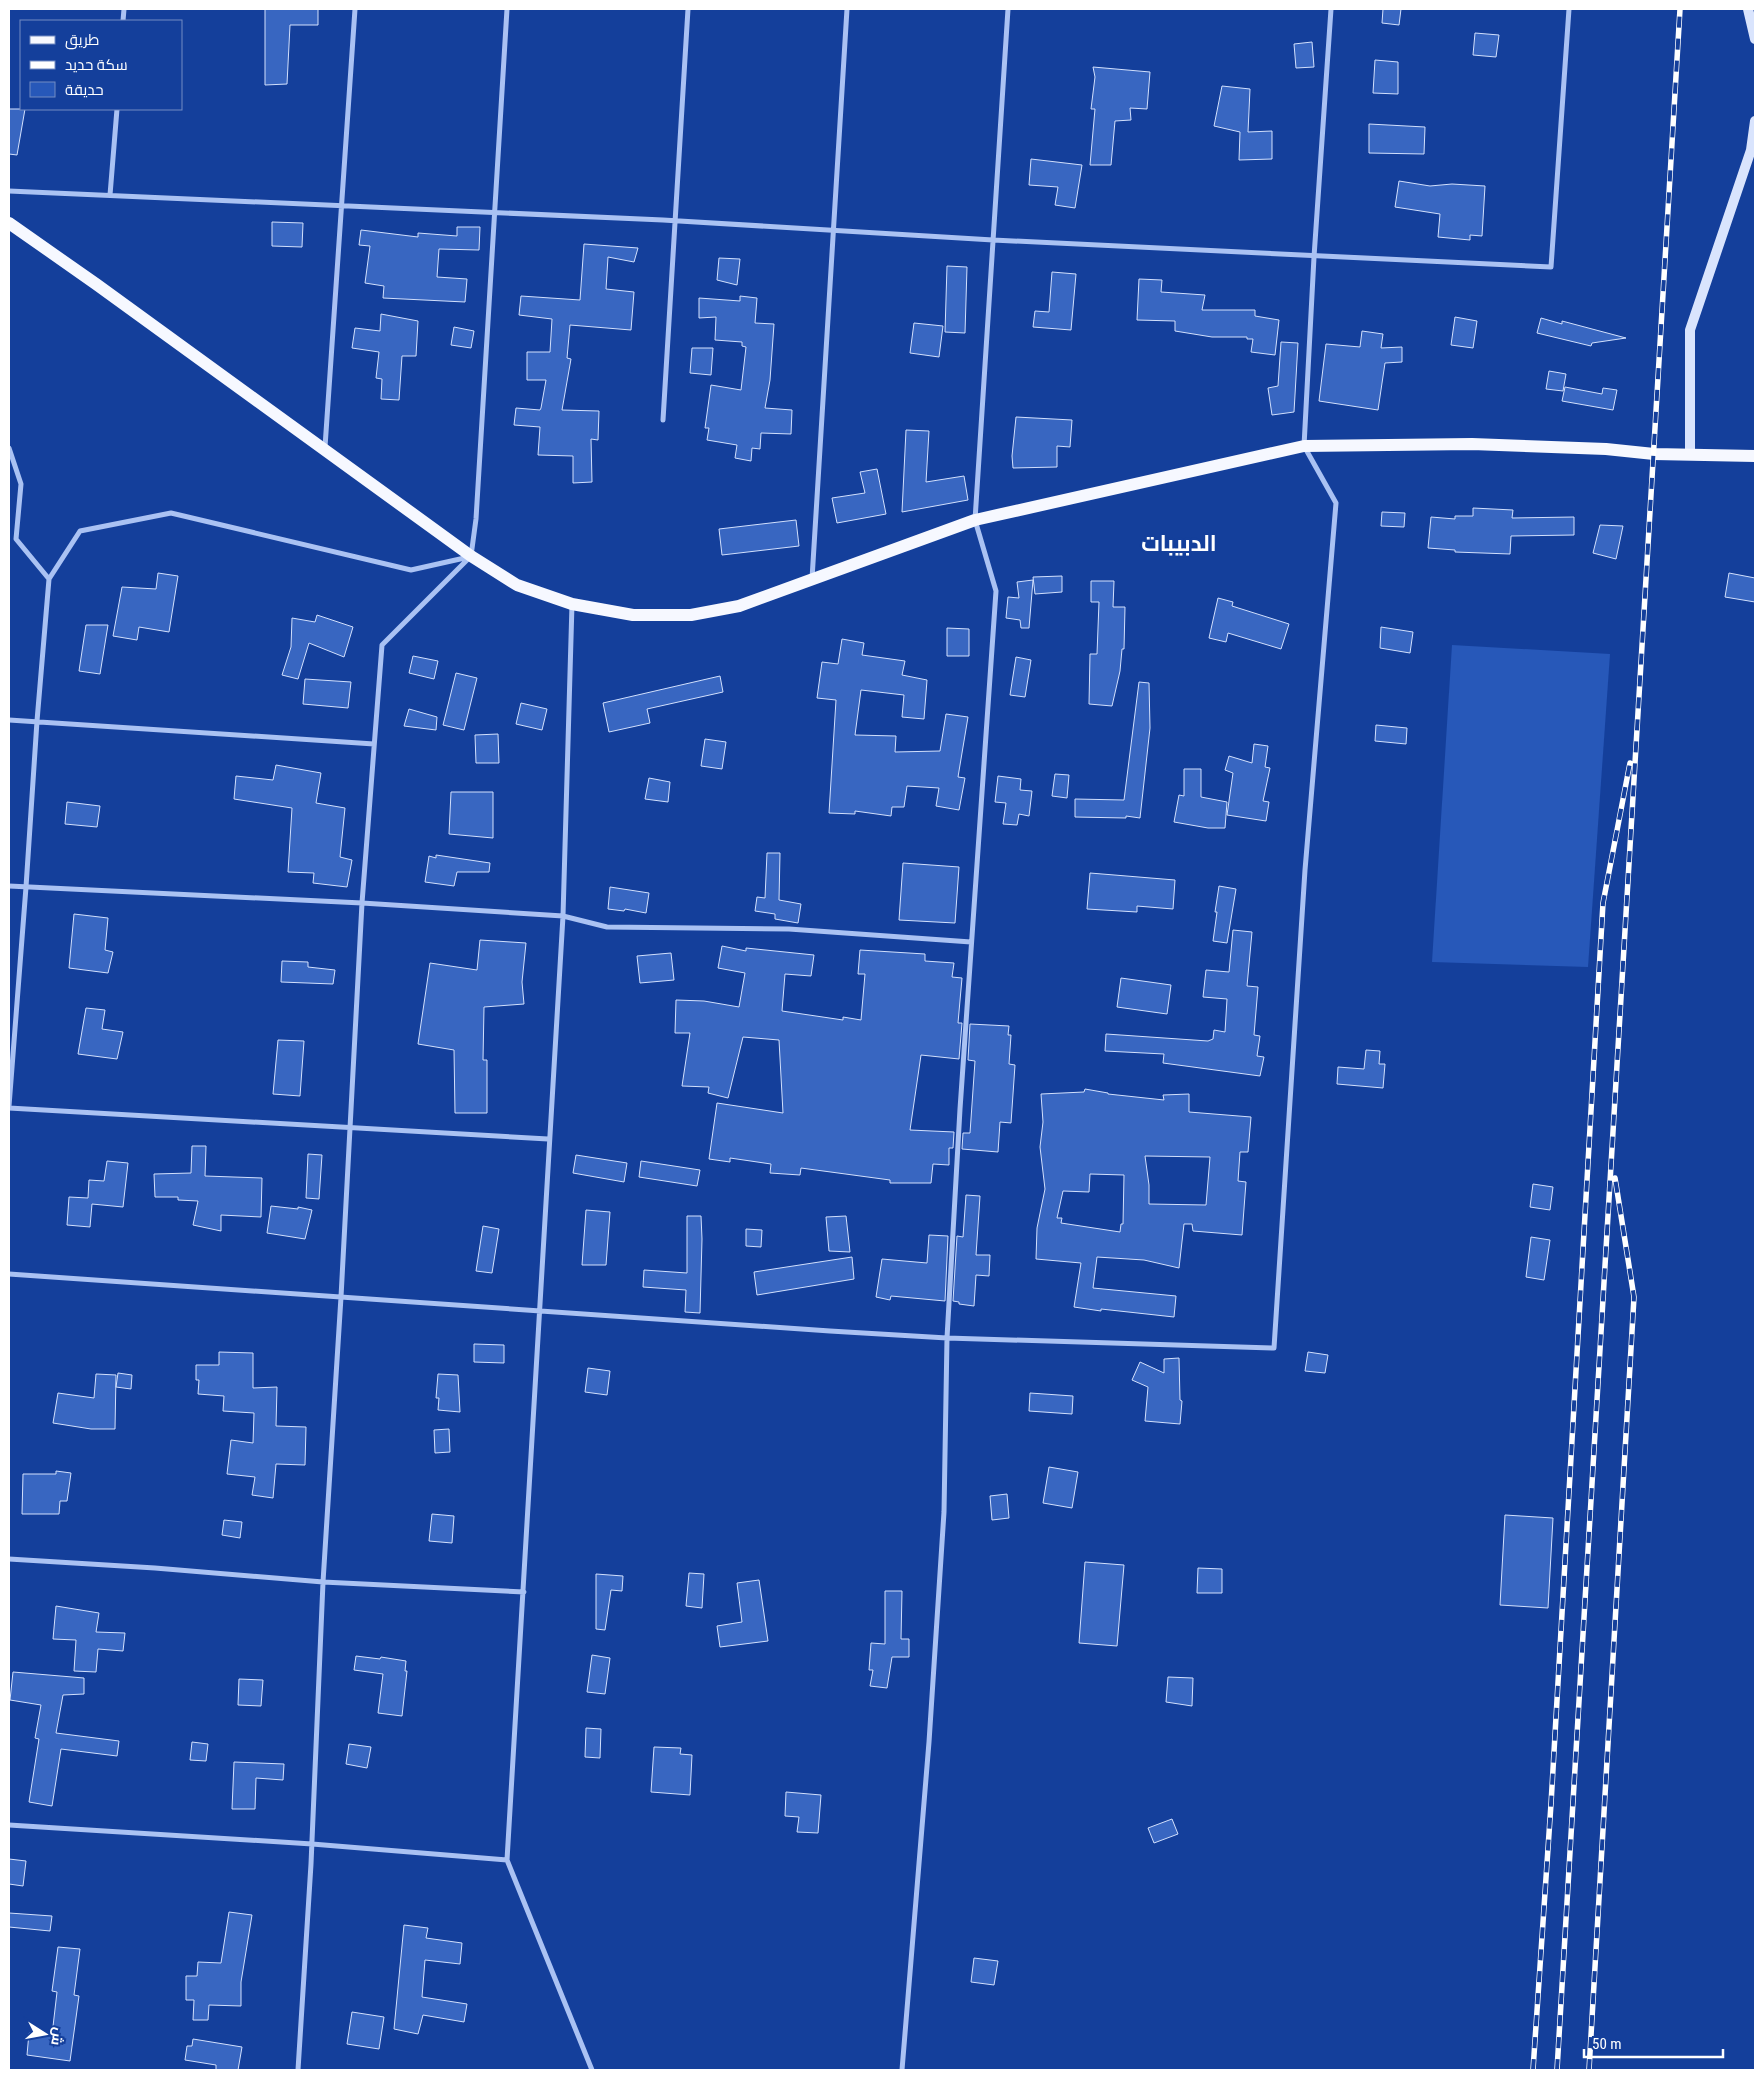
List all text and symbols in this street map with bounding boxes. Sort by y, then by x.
legend [20,20,182,110]
text: طريق [65,31,99,50]
text: سكة حديد [65,56,128,74]
text: حديقة [65,81,104,99]
district label: الدبيبات [1141,531,1217,556]
north arrow [20,2009,70,2059]
text: ش [47,2026,67,2047]
scale bar [1584,2026,1723,2058]
text: 50 m [1592,2035,1622,2053]

